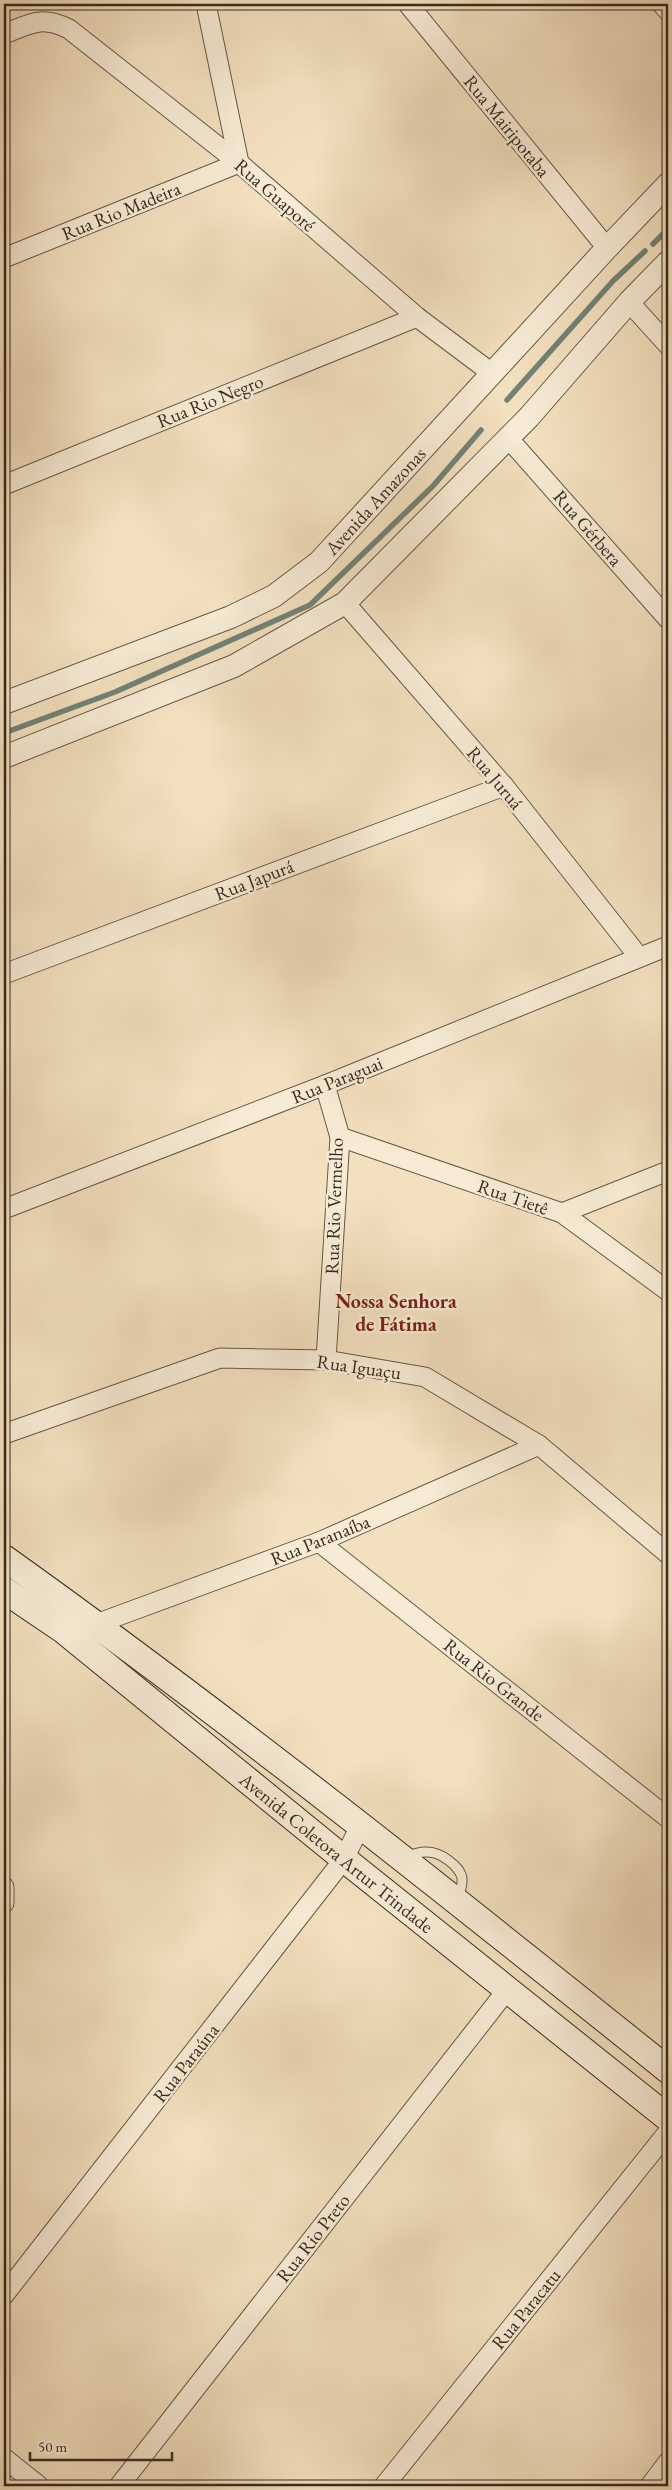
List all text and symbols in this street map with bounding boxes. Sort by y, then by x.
street label: Rua Mairipotaba [458,70,556,183]
street label: Rua Guaporé [229,153,321,237]
street label: Rua Rio Madeira [58,176,185,246]
street label: Rua Rio Negro [153,368,267,434]
street label: Avenida Amazonas [318,441,431,561]
street label: Rua Gérbera [548,484,628,572]
street label: Rua Juruá [461,741,529,815]
street label: Rua Japurá [211,853,298,907]
street label: Rua Paraguai [288,1050,387,1110]
street label: Rua Rio Vermelho [319,1137,349,1275]
street label: Rua Tietê [474,1173,552,1221]
district label: Nossa Senhora de Fátima [335,1288,457,1337]
street label: Rua Iguaçu [315,1349,403,1385]
street label: Rua Paranaíba [267,1509,374,1571]
street label: Rua Rio Grande [439,1633,549,1727]
street label: Avenida Coletora Artur Trindade [234,1766,439,1938]
street label: Rua Paraúna [147,2018,225,2108]
street label: Rua Rio Preto [271,2189,355,2287]
street label: Rua Paracatu [486,2263,566,2355]
scale bar [30,2430,172,2462]
text: 50 m [38,2437,67,2456]

